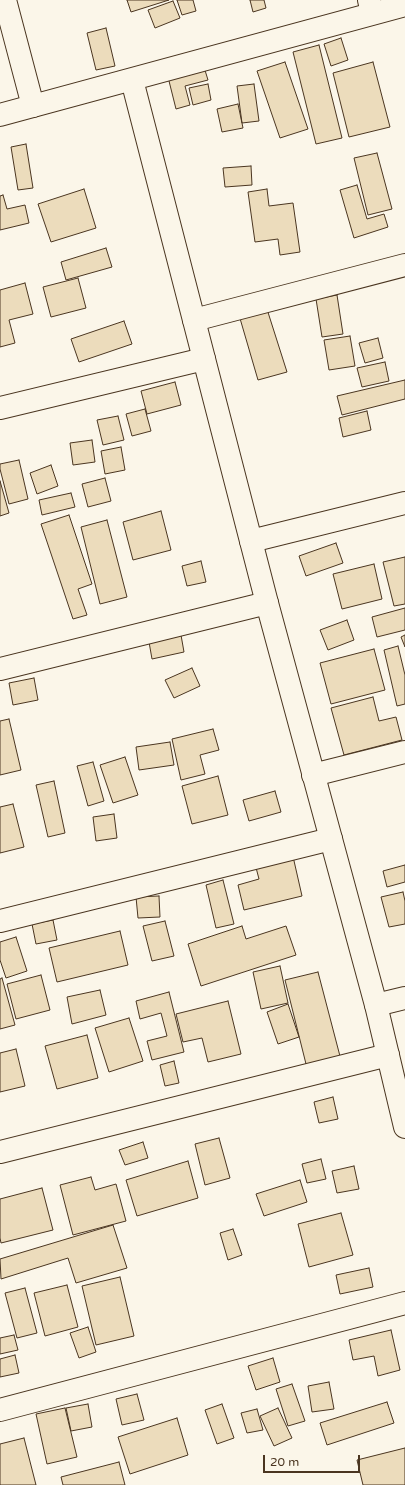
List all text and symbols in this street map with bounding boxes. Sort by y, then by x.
scale bar [265,1447,362,1473]
text: 20 m [270,1455,299,1469]

